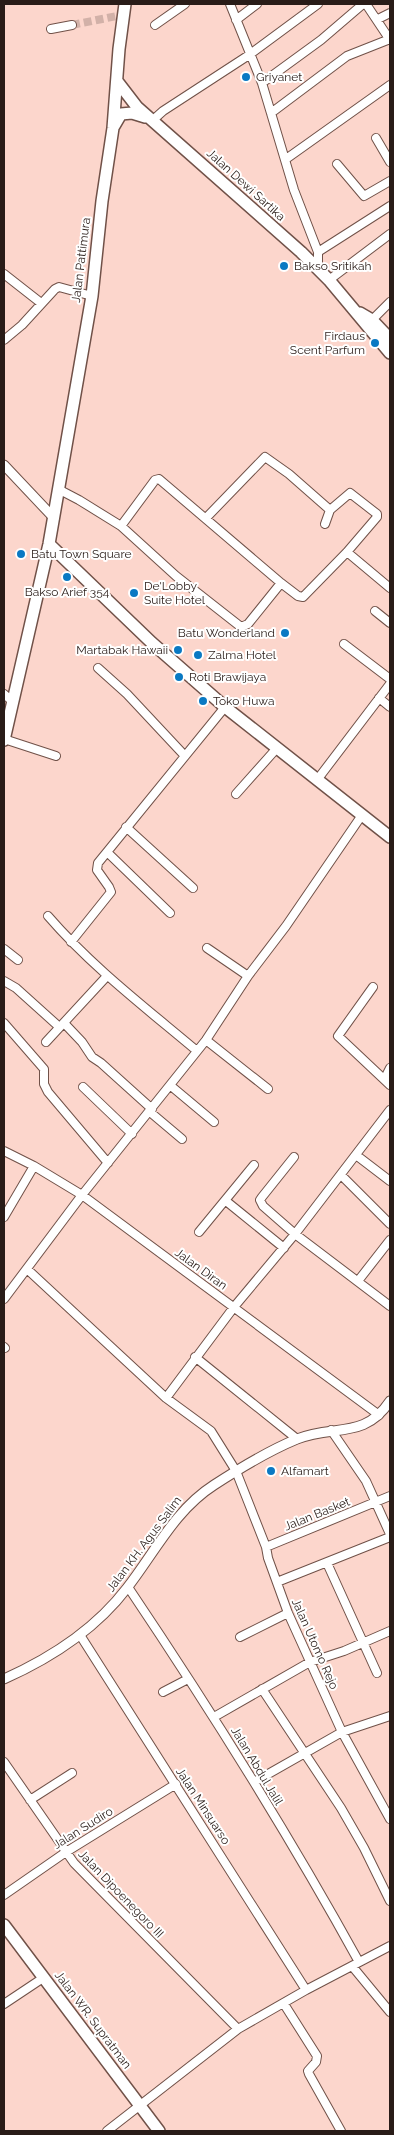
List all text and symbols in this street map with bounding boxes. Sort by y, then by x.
place label: Griyanet [256,70,302,84]
marker: Griyanet [240,71,252,83]
street label: Jalan Dewi Sartika [204,146,288,224]
street label: Jalan Pattimura [69,217,93,303]
place label: Bakso Sritikah [294,259,372,273]
marker: Bakso Sritikah [278,260,290,272]
place label: Firdaus Scent Parfum [290,329,365,357]
marker: Firdaus Scent Parfum [369,337,381,349]
place label: Batu Town Square [31,547,131,561]
marker: Batu Town Square [15,548,27,560]
marker: Bakso Arief 354 [61,571,73,583]
place label: De'Lobby Suite Hotel [144,579,206,607]
place label: Bakso Arief 354 [25,585,110,599]
marker: De'Lobby Suite Hotel [128,587,140,599]
place label: Batu Wonderland [178,626,275,640]
marker: Batu Wonderland [279,627,291,639]
place label: Martabak Hawaii [76,643,168,657]
marker: Martabak Hawaii [172,644,184,656]
place label: Zalma Hotel [208,648,277,662]
marker: Zalma Hotel [192,649,204,661]
place label: Roti Brawijaya [189,670,266,684]
marker: Roti Brawijaya [173,671,185,683]
place label: Toko Huwa [213,694,274,708]
marker: Toko Huwa [197,695,209,707]
street label: Jalan Diran [172,1245,230,1293]
place label: Alfamart [281,1464,329,1478]
marker: Alfamart [265,1465,277,1477]
street label: Jalan KH. Agus Salim [104,1494,184,1594]
street label: Jalan Basket [282,1495,352,1533]
street label: Jalan Utomo Rejo [289,1596,341,1692]
street label: Jalan Abdul Jalil [228,1724,286,1808]
street label: Jalan Minsuarso [173,1765,233,1847]
street label: Jalan Sudiro [51,1804,115,1852]
street label: Jalan Dipoenegoro III [75,1847,167,1941]
street label: Jalan WR. Supratman [52,1968,134,2072]

